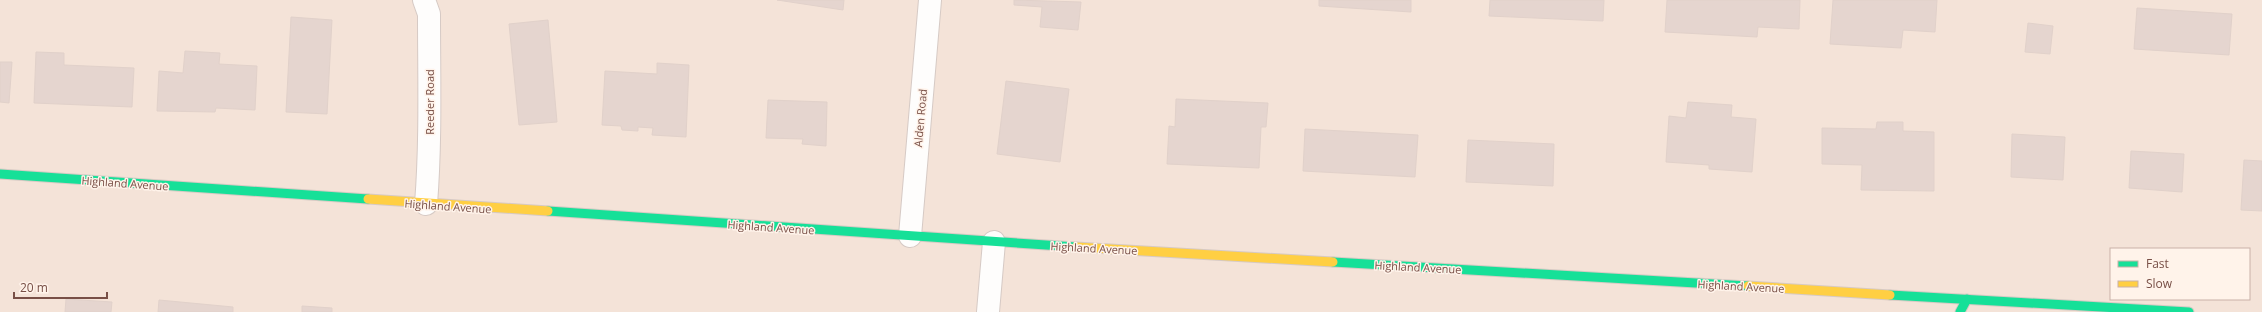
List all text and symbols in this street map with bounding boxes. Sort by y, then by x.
street label: Reeder Road [422,69,437,135]
street label: Alden Road [910,88,930,148]
street label: Highland Avenue [81,172,169,194]
street label: Highland Avenue [404,195,492,217]
street label: Highland Avenue [727,216,815,238]
street label: Highland Avenue [1050,238,1138,258]
legend [2110,248,2250,300]
text: Fast [2146,255,2169,272]
street label: Highland Avenue [1374,257,1462,277]
scale bar [14,274,107,300]
text: Slow [2146,275,2173,292]
street label: Highland Avenue [1697,276,1785,296]
text: 20 m [20,279,48,296]

